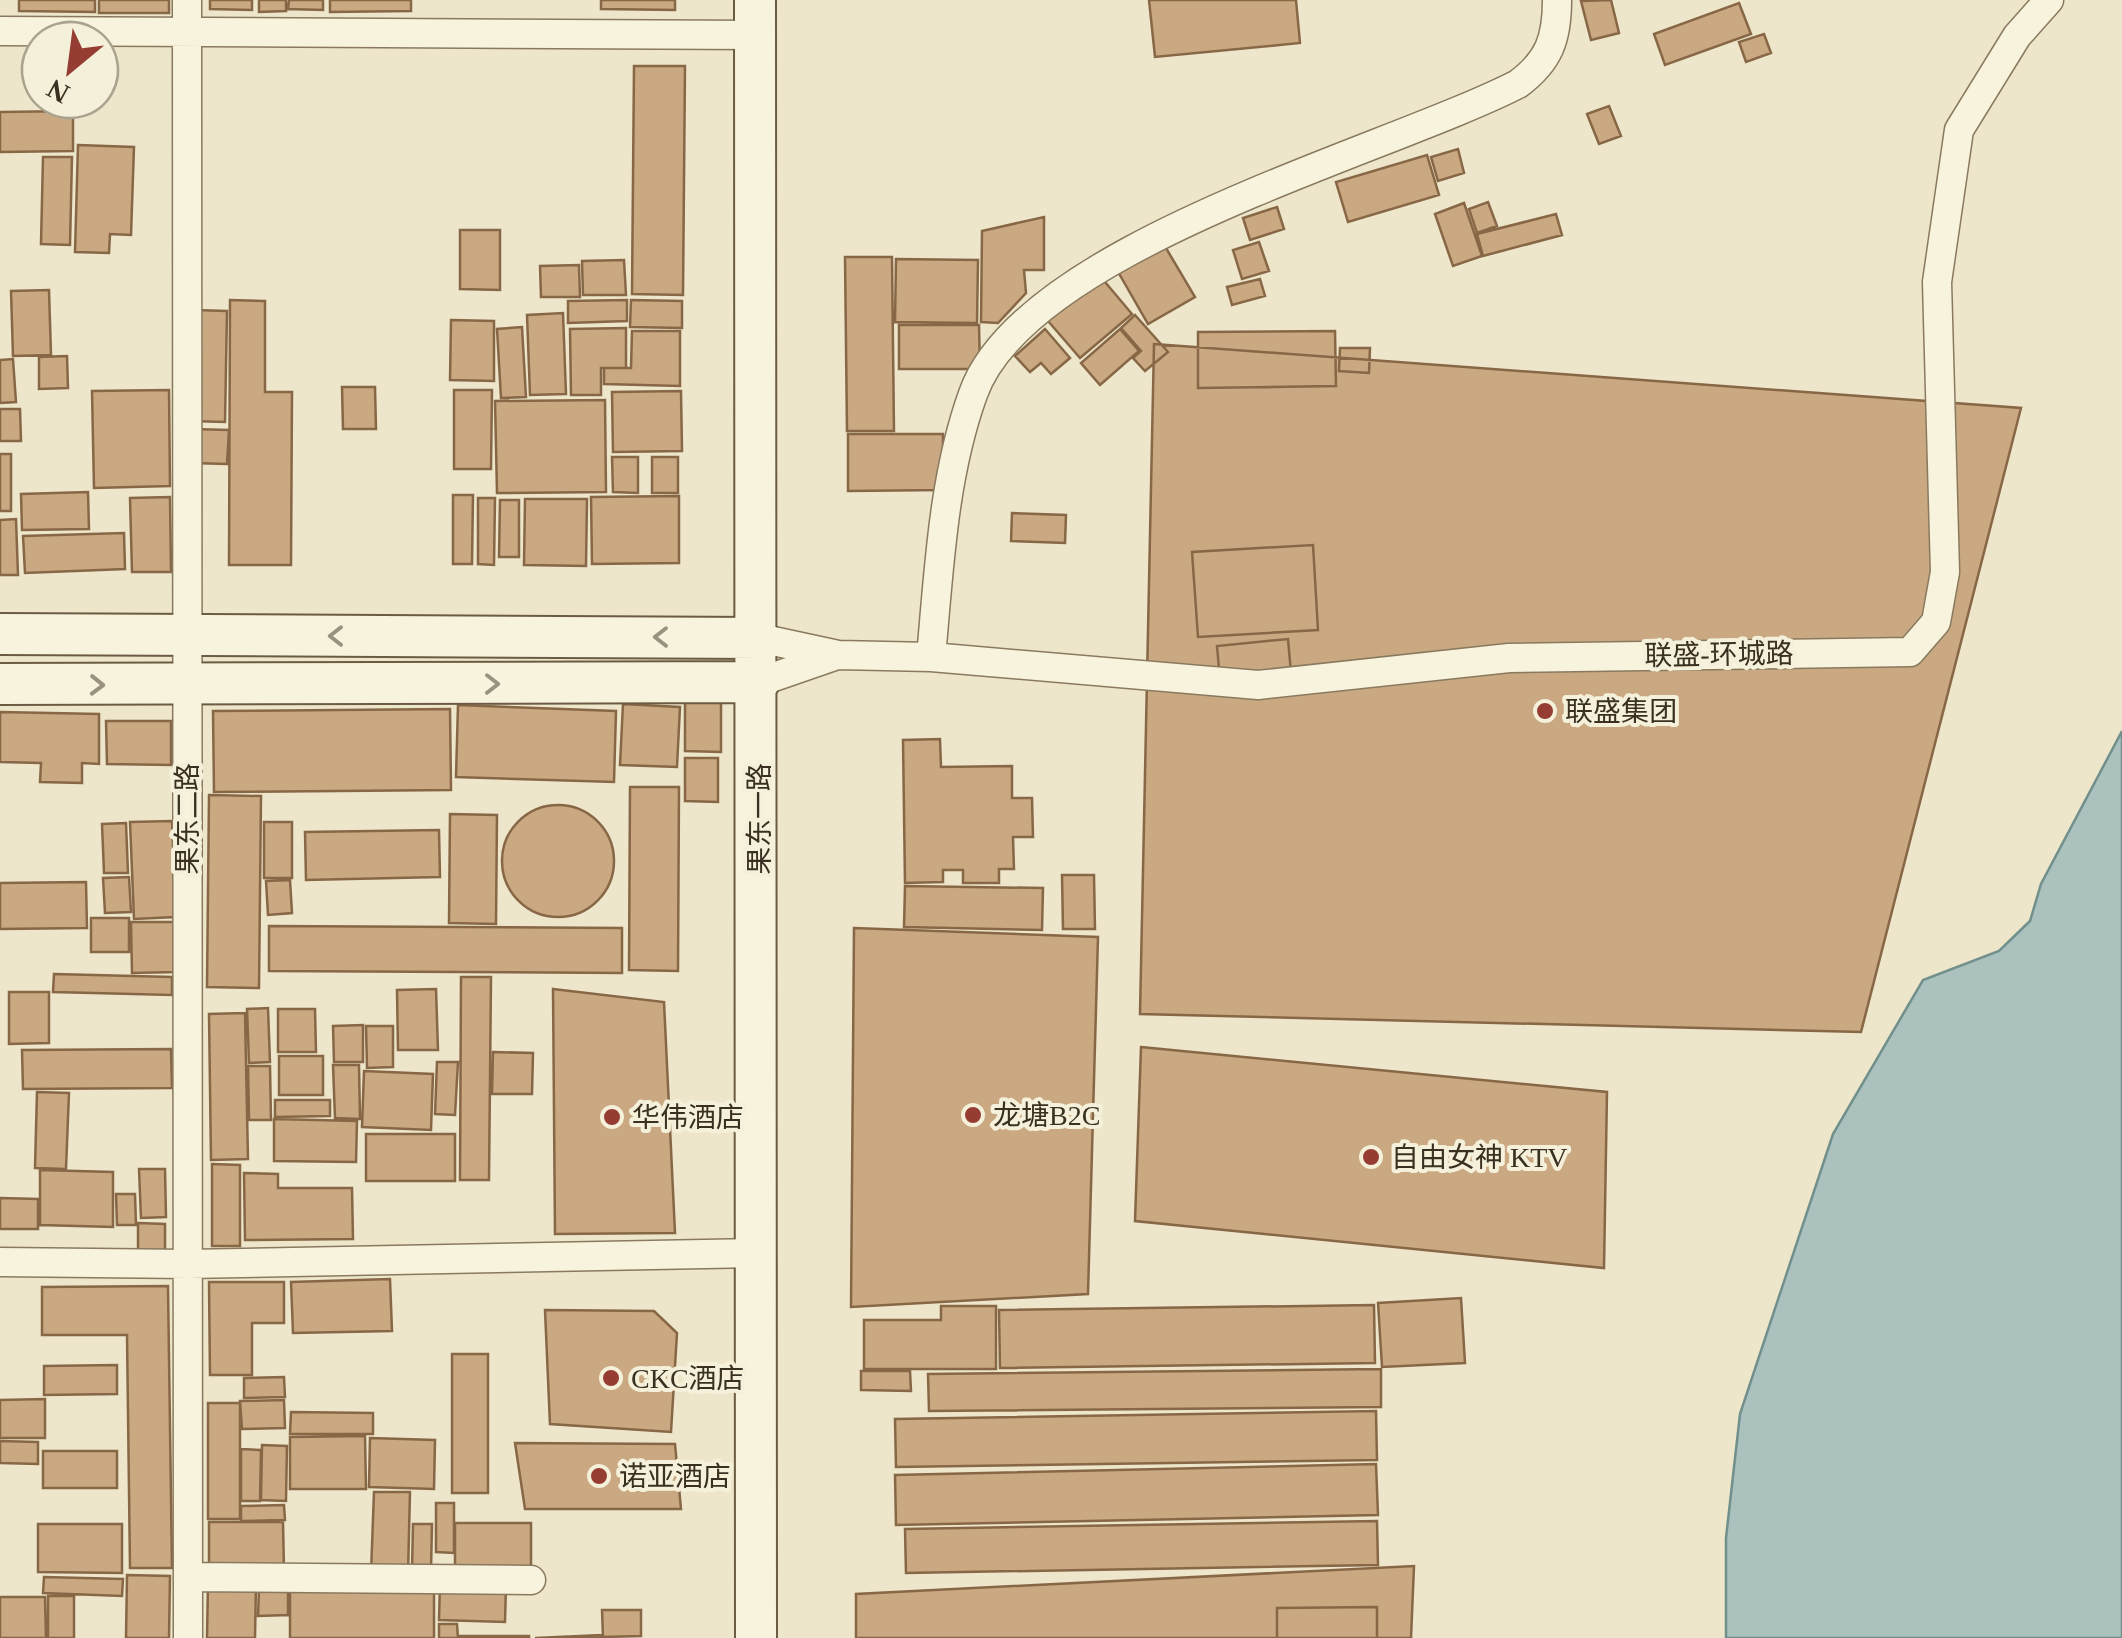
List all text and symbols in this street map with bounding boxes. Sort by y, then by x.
north arrow [20,20,120,120]
text: N [42,73,74,110]
one-way arrow [328,625,344,647]
one-way arrow [653,626,668,648]
street label: 联盛-环城路 [1644,638,1794,671]
one-way arrow [486,673,501,695]
one-way arrow [90,674,106,695]
place label: 联盛集团 [1565,696,1677,727]
marker: 联盛集团 [1534,700,1556,722]
street label: 果东二路 [172,763,203,875]
street label: 果东一路 [744,763,775,875]
place label: 龙塘B2C [993,1100,1100,1131]
place label: 华伟酒店 [632,1102,744,1133]
marker: 龙塘B2C [962,1104,984,1126]
marker: 华伟酒店 [601,1106,623,1128]
place label: 自由女神 KTV [1391,1142,1568,1173]
marker: 自由女神 KTV [1360,1146,1382,1168]
place label: CKC酒店 [631,1363,745,1394]
marker: CKC酒店 [600,1367,622,1389]
place label: 诺亚酒店 [619,1461,731,1492]
marker: 诺亚酒店 [588,1465,610,1487]

